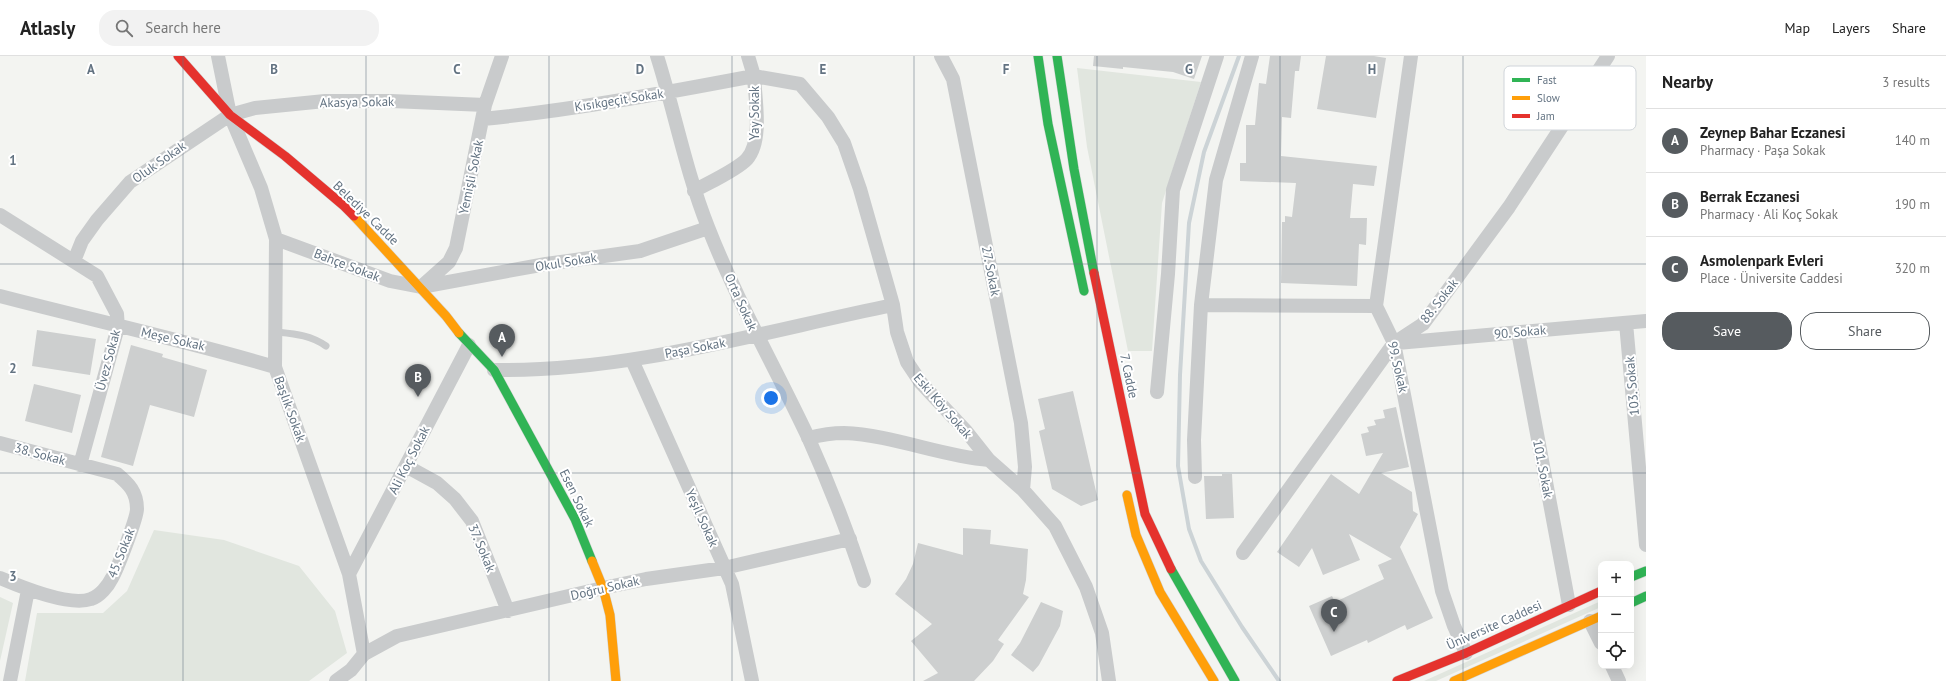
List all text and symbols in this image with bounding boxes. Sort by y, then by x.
search box [99,10,379,46]
text: Atlasly [20,16,75,40]
icon: search [113,17,135,39]
text: Search here [145,18,221,37]
text: Map [1784,19,1810,37]
text: Layers [1832,19,1870,37]
text: Share [1892,19,1926,37]
text: A [87,61,95,78]
text: B [270,61,278,78]
text: C [453,61,461,78]
text: D [636,61,644,78]
text: E [820,61,827,78]
text: F [1003,61,1010,78]
text: G [1185,61,1193,78]
text: H [1368,61,1376,78]
legend [1504,66,1636,130]
text: Nearby [1662,71,1713,93]
text: Fast [1537,73,1557,87]
text: 3 results [1882,74,1930,91]
street label: Kısıkgeçit Sokak [573,84,665,115]
street label: Yay Sokak [746,85,763,140]
text: Slow [1537,91,1560,105]
street label: Akasya Sokak [320,93,395,111]
text: Jam [1536,109,1555,123]
text: Zeynep Bahar Eczanesi [1700,123,1845,142]
text: A [1671,132,1679,149]
text: 140 m [1895,132,1930,149]
street label: Oluk Sokak [129,137,190,187]
street label: Yemişli Sokak [455,137,487,216]
text: Pharmacy · Paşa Sokak [1700,142,1825,159]
text: 1 [9,152,17,169]
street label: Belediye Cadde [329,177,403,249]
text: Berrak Eczanesi [1700,187,1800,206]
text: B [1671,196,1679,213]
text: 190 m [1895,196,1930,213]
text: Pharmacy · Ali Koç Sokak [1700,206,1838,223]
street label: 27. Sokak [978,244,1004,298]
street label: Bahçe Sokak [311,245,383,286]
street label: Okul Sokak [534,249,599,275]
text: Asmolenpark Evleri [1700,251,1824,270]
text: C [1671,260,1679,277]
text: 320 m [1895,260,1930,277]
text: Place · Üniversite Caddesi [1700,270,1843,287]
street label: Orta Sokak [721,271,761,334]
street label: 88. Sokak [1416,275,1462,327]
button: Save [1662,312,1792,350]
button: Share [1800,312,1930,350]
street label: 90. Sokak [1493,321,1547,343]
street label: Meşe Sokak [139,323,207,355]
pin: A [489,324,515,357]
street label: Üvez Sokak [92,327,125,392]
street label: Paşa Sokak [663,334,728,362]
street label: 99. Sokak [1384,340,1412,395]
street label: 7. Cadde [1116,352,1142,400]
street label: 103. Sokak [1621,355,1643,416]
text: 2 [9,360,17,377]
pin: B [405,364,431,397]
street label: Eski Köy Sokak [910,370,977,443]
street label: Başlık Sokak [270,374,310,445]
your location [761,388,781,408]
street label: Ali Koç Sokak [385,422,434,497]
street label: 101. Sokak [1529,438,1557,500]
street label: 38. Sokak [13,439,68,469]
street label: Esen Sokak [556,466,599,530]
street label: Yeşil Sokak [682,486,723,550]
street label: 37. Sokak [464,521,500,575]
street label: 45. Sokak [103,525,139,580]
map controls [1598,561,1634,669]
button: + [1598,561,1634,597]
text: 3 [9,568,17,585]
street label: Doğru Sokak [569,572,642,604]
street label: Üniversite Caddesi [1444,596,1544,654]
button: − [1598,597,1634,633]
pin: C [1321,599,1347,632]
button: locate [1598,633,1634,669]

